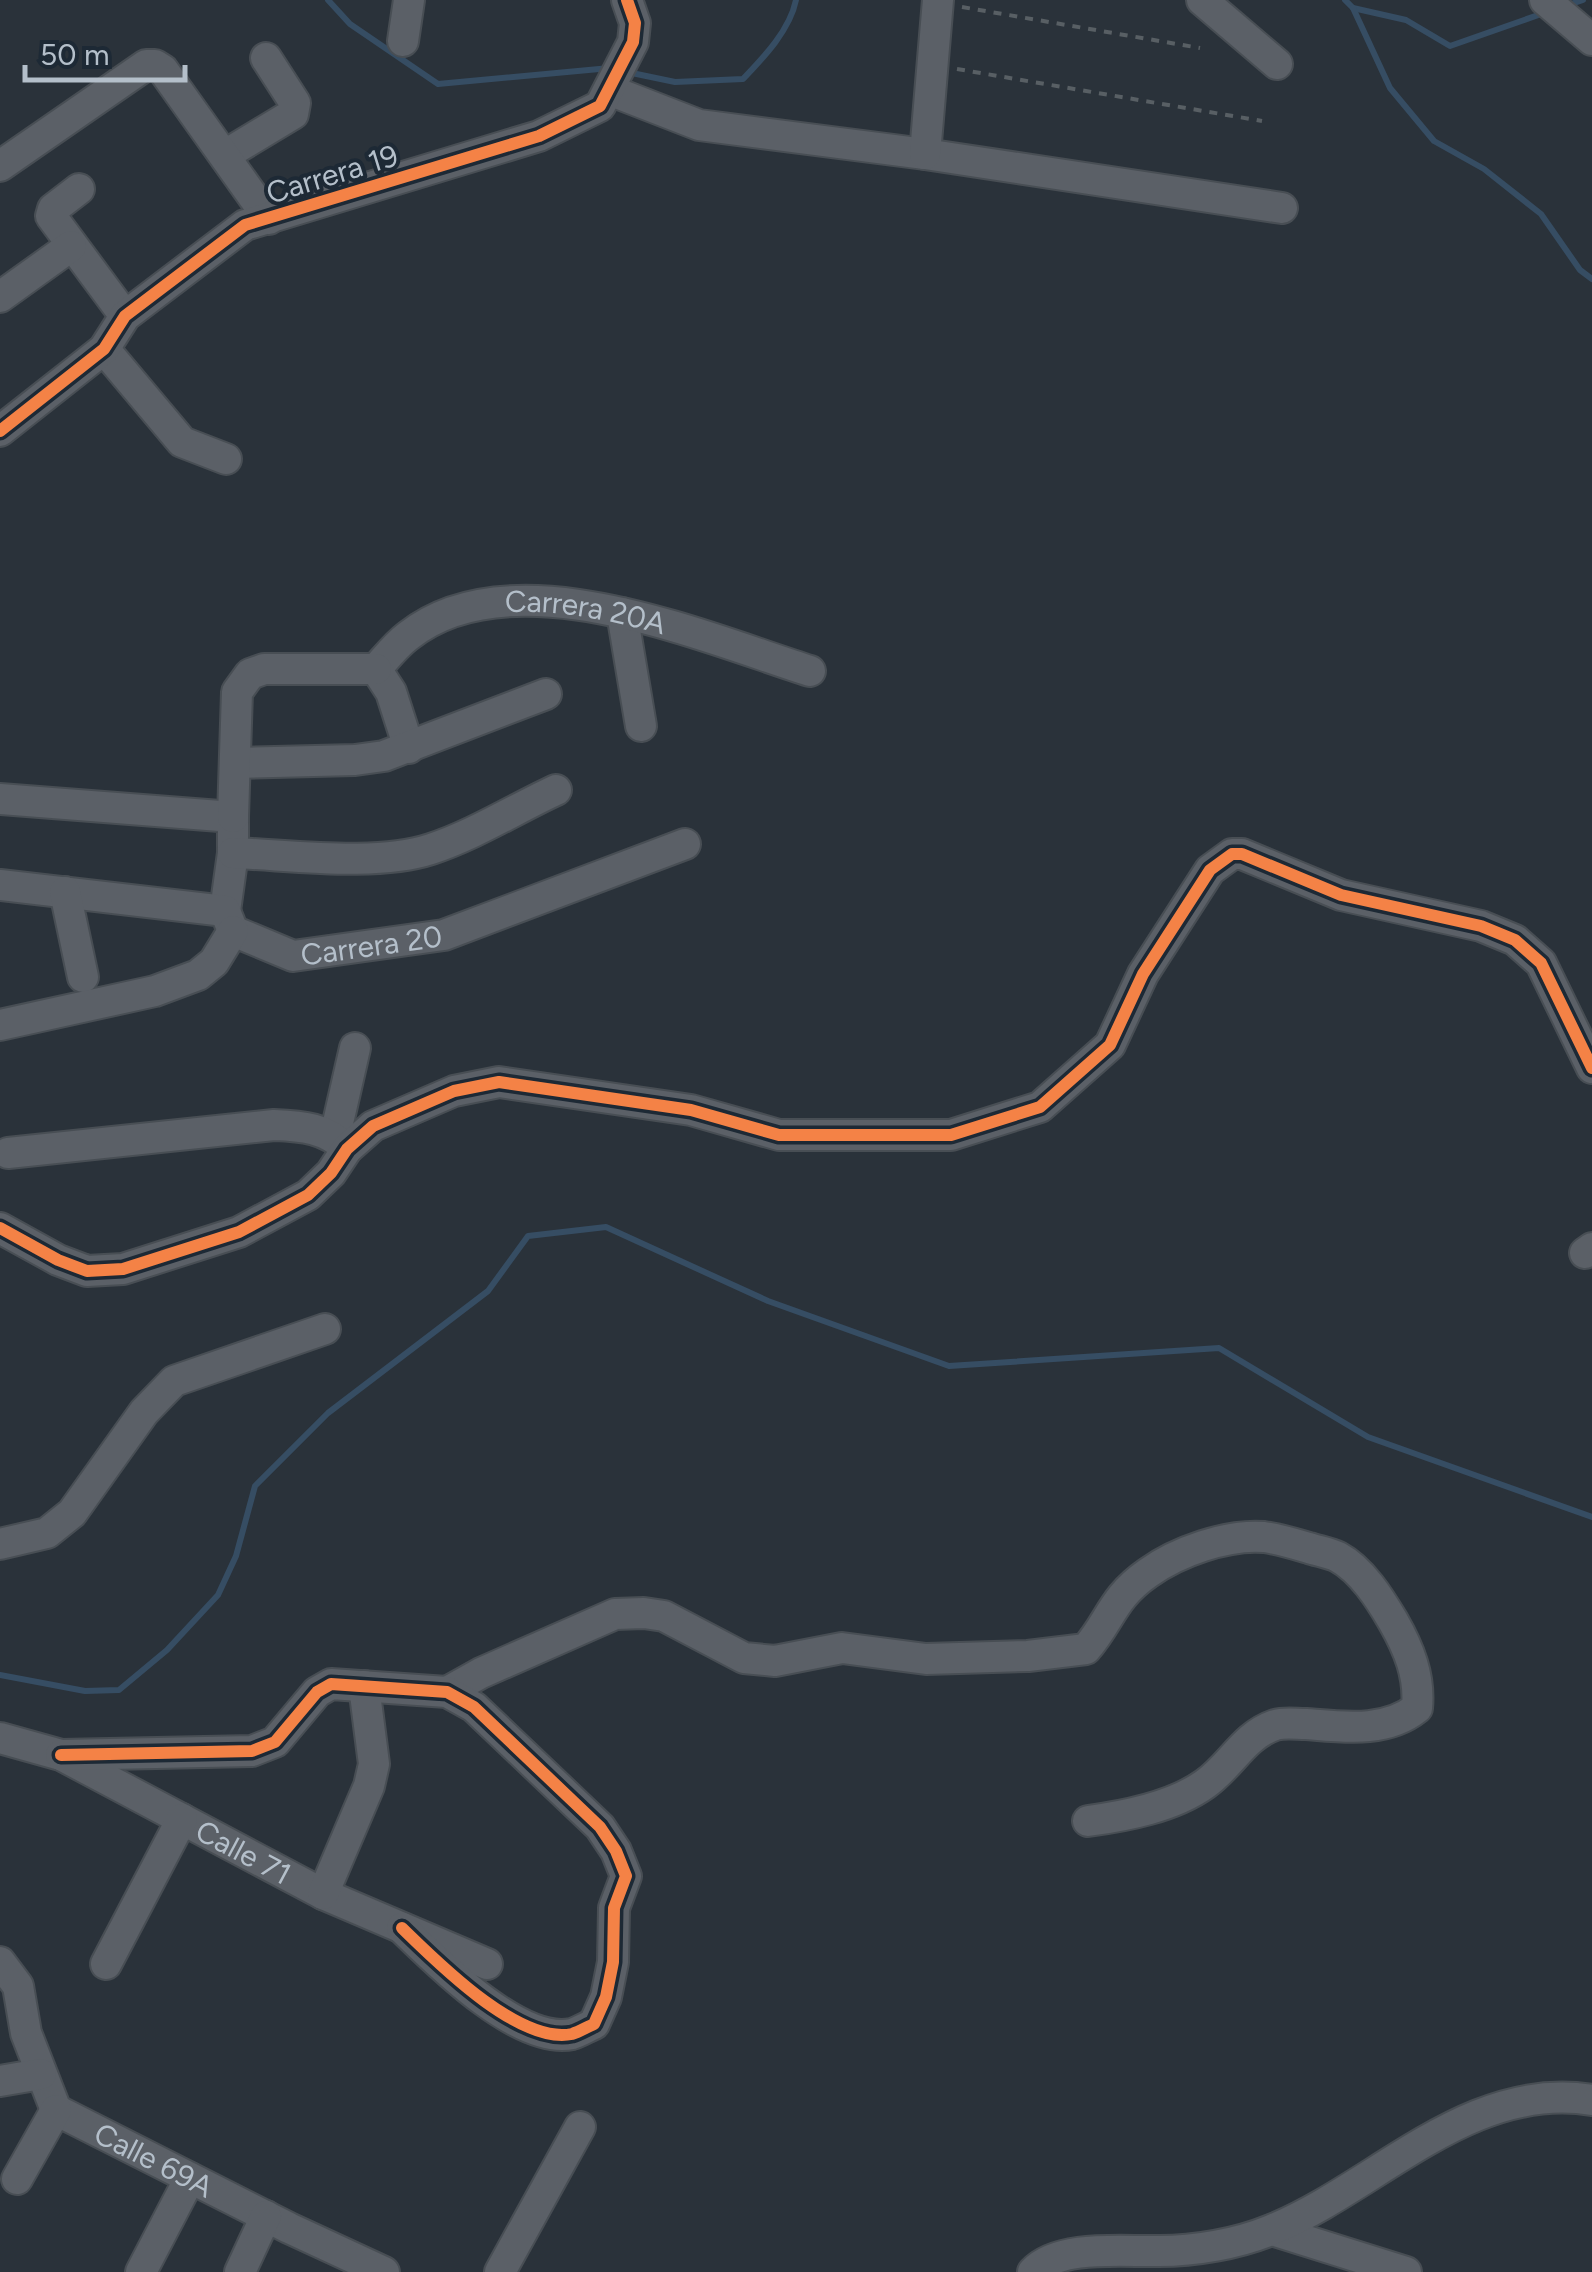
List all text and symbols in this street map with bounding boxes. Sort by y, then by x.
scale bar [25,20,185,82]
text: 50 m [40,36,109,73]
street label: Carrera 19 [262,136,402,212]
street label: Carrera 20A [504,582,671,642]
street label: Carrera 20 [298,917,444,973]
street label: Calle 71 [190,1811,298,1892]
street label: Calle 69A [88,2114,220,2205]

